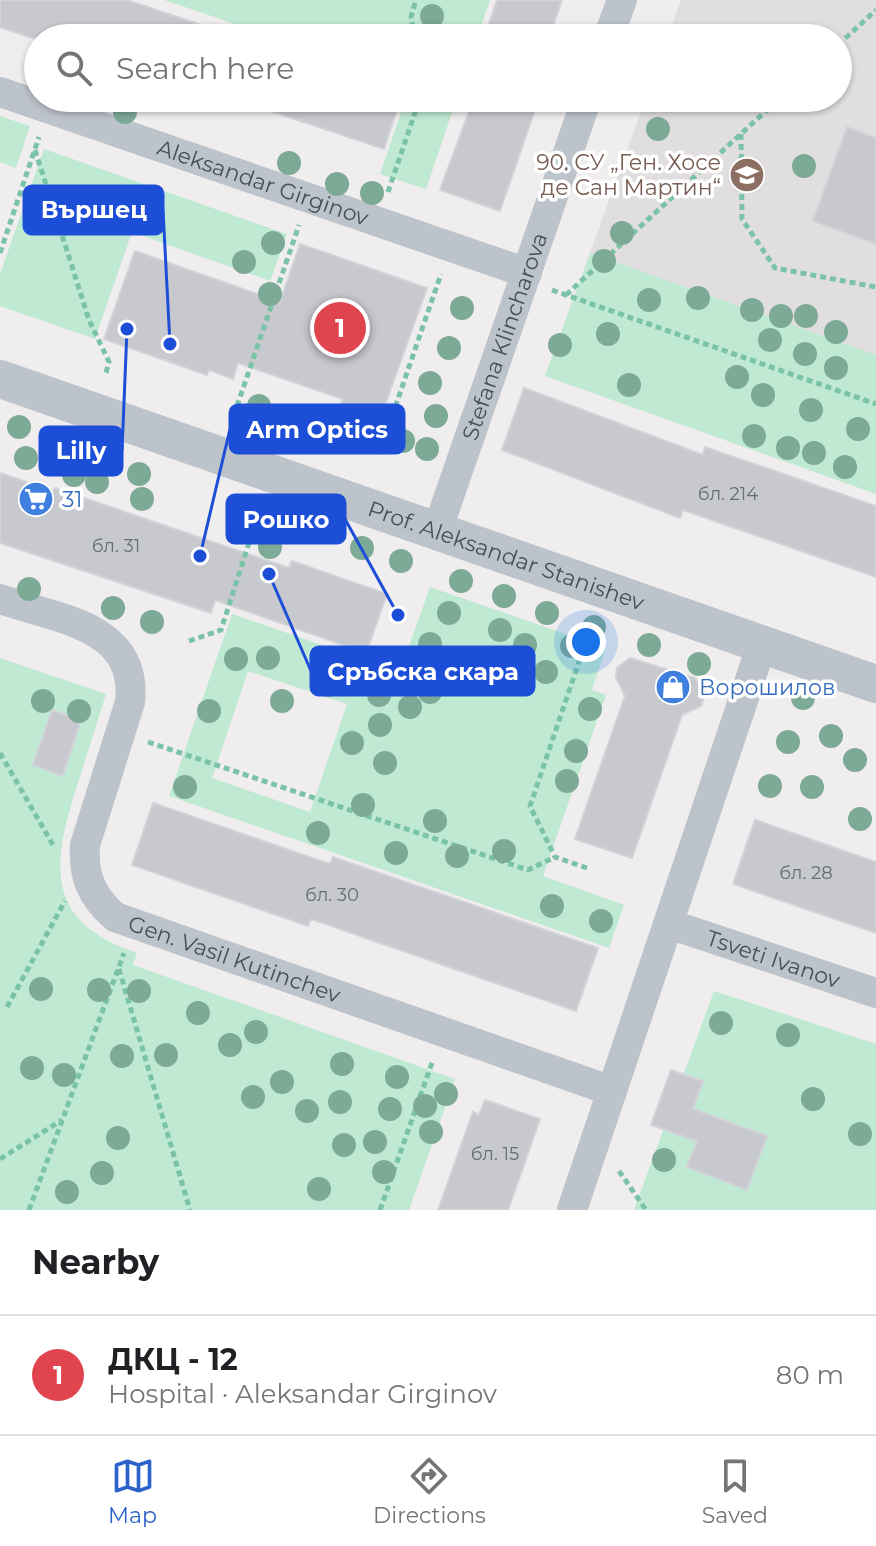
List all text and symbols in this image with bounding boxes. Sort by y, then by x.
search box [24,24,852,112]
icon: search [52,46,96,90]
text: Search here [116,50,294,87]
street label: Aleksandar Girginov [154,134,372,232]
place label: 90. СУ „Ген. Хосе де Сан Мартин“ [536,149,721,201]
school or university icon: 90. СУ „Ген. Хосе де Сан Мартин“ [728,156,766,194]
callout: Вършец [24,186,163,234]
text: Вършец [41,195,147,224]
street label: Stefana Klincharova [456,229,553,444]
pin: 1 [314,298,366,358]
callout: Arm Optics [230,405,404,453]
text: Arm Optics [245,415,388,444]
callout: Lilly [40,427,122,475]
text: Lilly [56,436,107,465]
supermarket icon: 31 [17,480,55,518]
house number: бл. 214 [698,483,758,505]
place label: 31 [62,486,82,513]
callout: Рошко [227,495,345,543]
street label: Prof. Aleksandar Stanishev [364,495,648,616]
text: Рошко [243,505,329,534]
house number: бл. 31 [92,535,140,557]
your location [566,622,606,662]
callout: Сръбска скара [311,647,534,695]
text: Сръбска скара [327,657,519,686]
shop icon: Ворошилов [654,668,692,706]
place label: Ворошилов [699,674,835,701]
house number: бл. 28 [779,862,833,884]
house number: бл. 30 [305,884,359,906]
street label: Gen. Vasil Kutinchev [125,910,344,1009]
street label: Tsveti Ivanov [703,924,844,994]
house number: бл. 15 [471,1143,519,1165]
text: Nearby [32,1241,159,1283]
text: ДКЦ - 12 [108,1341,238,1378]
text: 1 [53,1359,63,1391]
text: 80 m [776,1359,844,1391]
text: Hospital · Aleksandar Girginov [108,1378,497,1410]
tab: Map [108,1454,157,1529]
tab: Directions [373,1454,486,1529]
tab: Saved [702,1454,768,1529]

